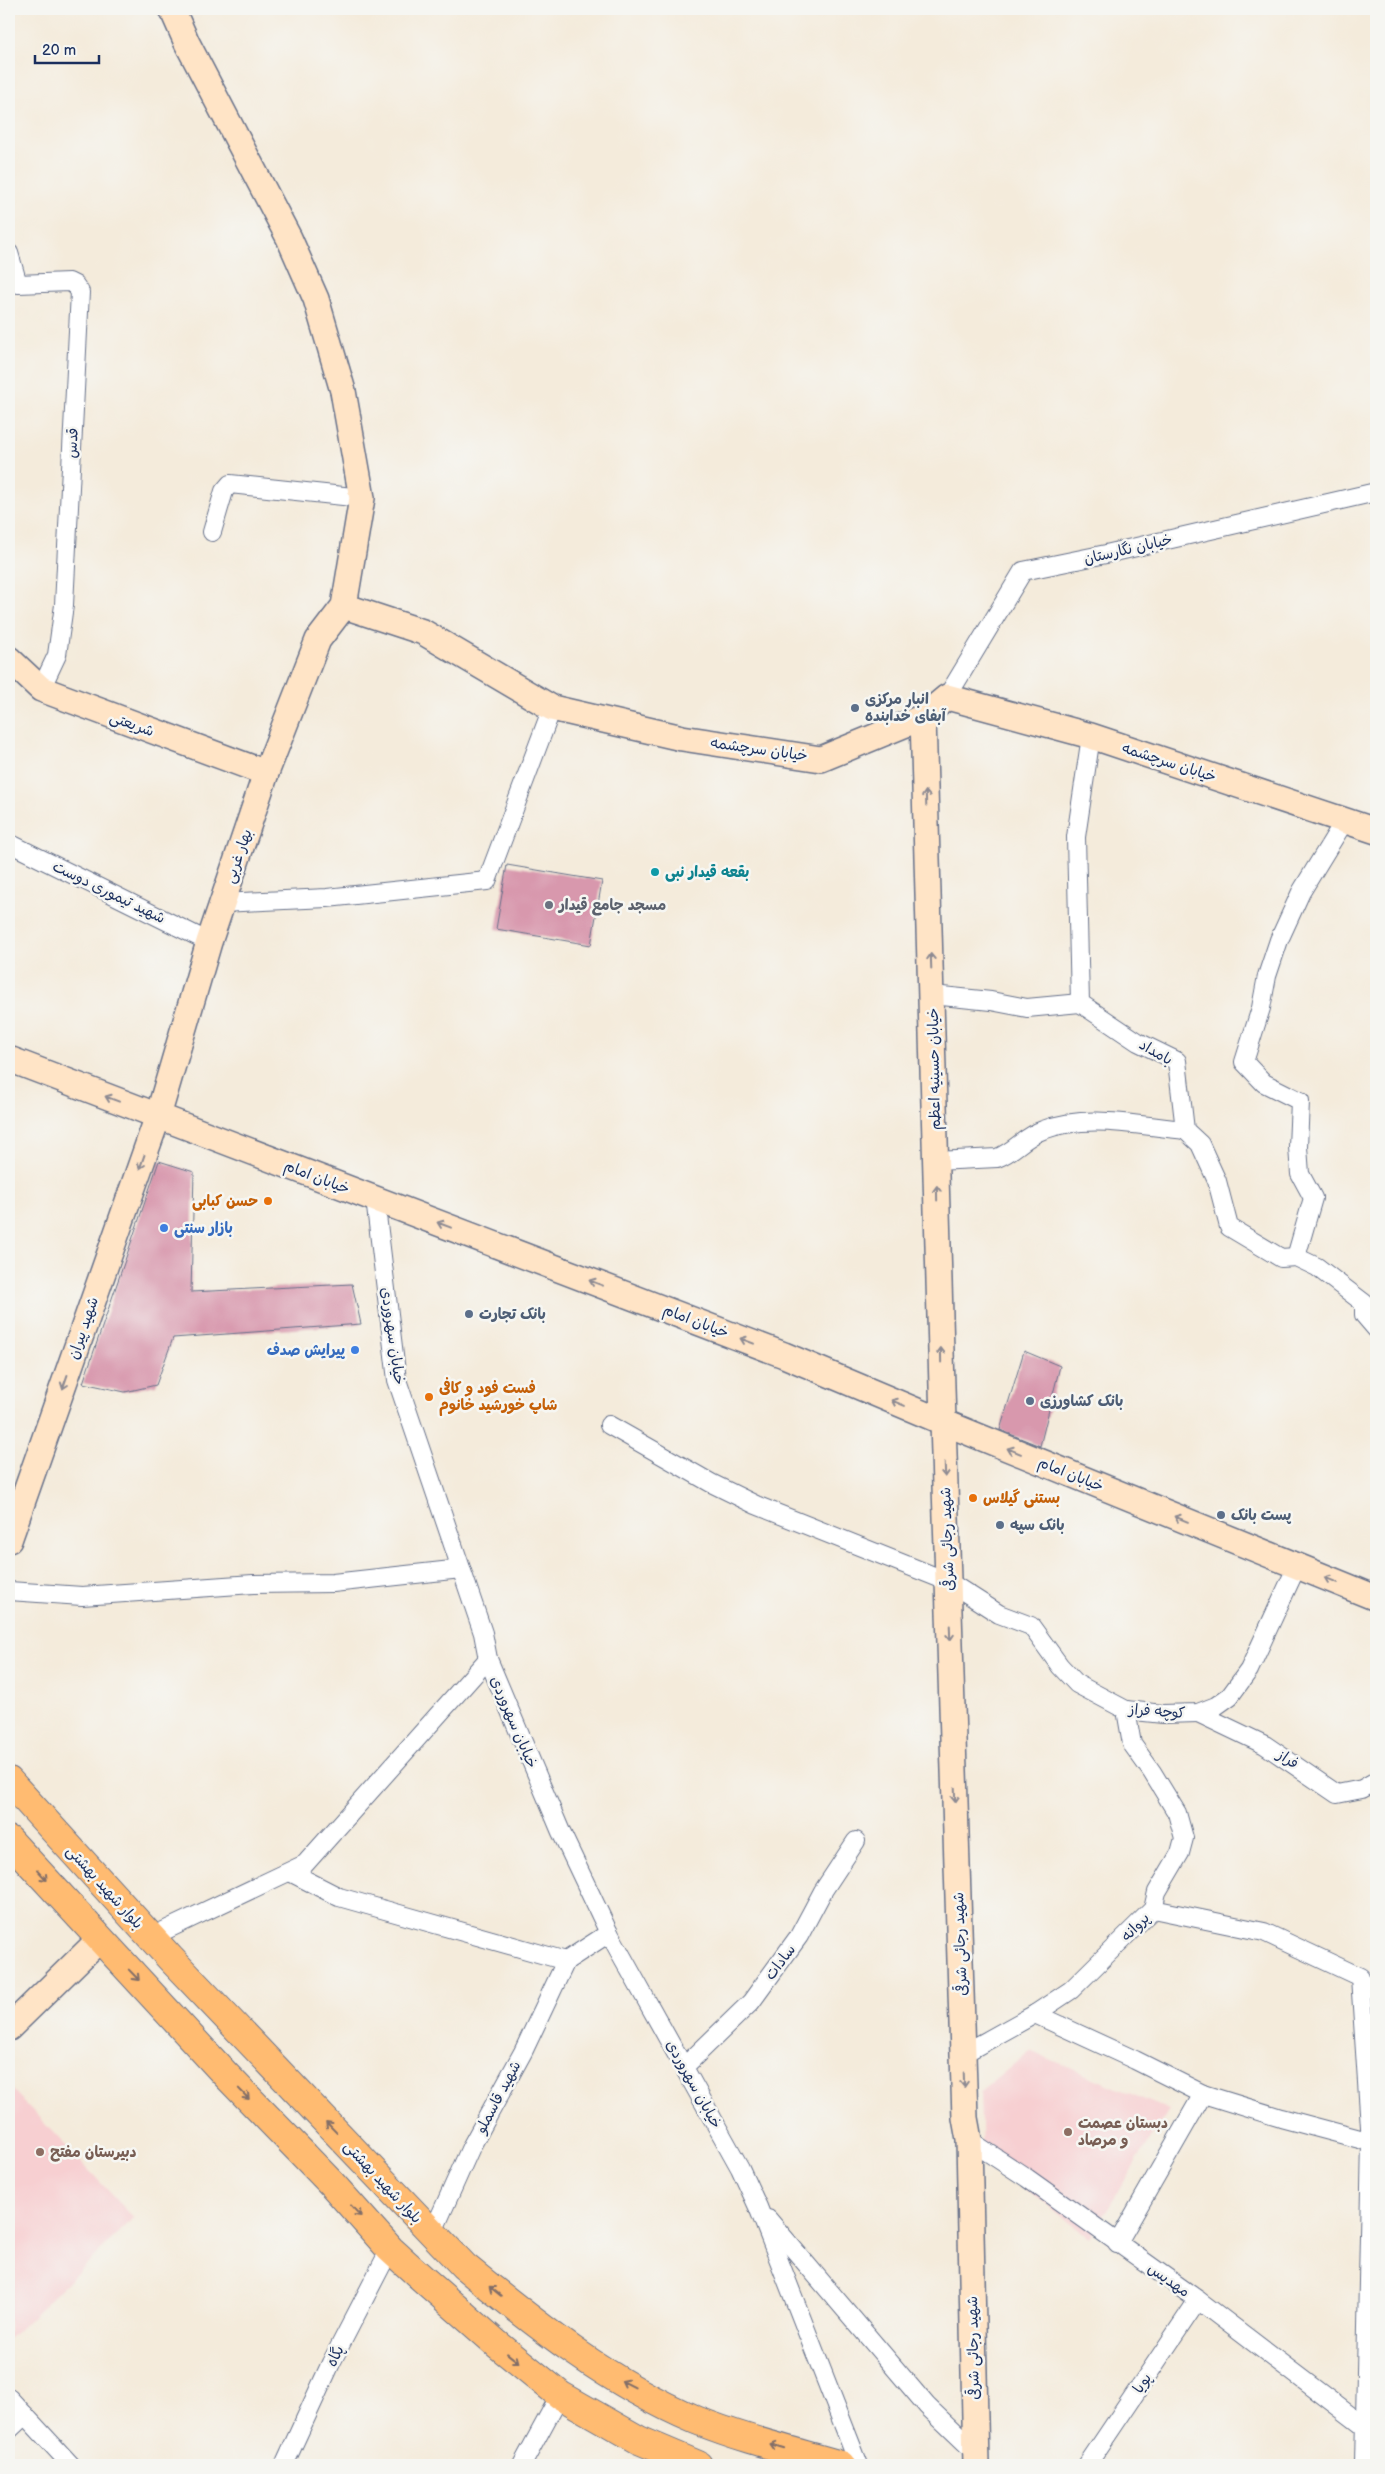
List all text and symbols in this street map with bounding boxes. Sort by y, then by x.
scale bar [35,32,99,64]
text: 20 m [42,41,76,60]
street label: قدس [62,427,83,459]
street label: خیابان نگارستان [1082,530,1174,569]
place label: انبار مرکزی آبفای خدابنده [865,690,947,726]
marker: انبار مرکزی آبفای خدابنده [849,702,861,714]
street label: شریعتی [107,708,157,741]
street label: خیابان سرچشمه [709,733,809,766]
street label: خیابان سرچشمه [1119,738,1219,787]
one-way arrow [921,790,931,806]
street label: بهار غربی [220,826,257,886]
street label: شهید تیموری دوست [49,857,168,928]
place label: بقعه قیدار نبی [665,863,749,882]
marker: بقعه قیدار نبی [649,866,661,878]
place label: مسجد جامع قیدار [557,896,666,916]
marker: مسجد جامع قیدار [543,899,555,911]
one-way arrow [927,953,936,969]
street label: خیابان حسینیه اعظم [924,1008,947,1130]
street label: بامداد [1135,1035,1176,1070]
one-way arrow [105,1094,120,1103]
one-way arrow [136,1154,146,1170]
street label: خیابان امام [281,1156,352,1200]
one-way arrow [932,1185,942,1202]
place label: حسن کبابی [192,1192,258,1211]
marker: حسن کبابی [262,1195,274,1207]
place label: بازار سنتی [174,1219,233,1238]
one-way arrow [437,1220,452,1229]
marker: بازار سنتی [158,1222,170,1234]
one-way arrow [588,1278,604,1287]
street label: خیابان سهروردی [376,1286,409,1386]
street label: شهید پیران [64,1294,103,1362]
street label: خیابان امام [660,1300,731,1344]
place label: بانک تجارت [479,1305,546,1324]
marker: بانک تجارت [463,1308,475,1320]
one-way arrow [740,1336,756,1345]
place label: پیرایش صدف [267,1341,346,1360]
marker: پیرایش صدف [349,1344,361,1356]
one-way arrow [936,1348,946,1364]
one-way arrow [59,1374,69,1390]
place label: فست فود و کافی شاپ خورشید خانوم [439,1377,557,1416]
marker: فست فود و کافی شاپ خورشید خانوم [423,1391,435,1403]
place label: بانک کشاورزی [1040,1392,1123,1411]
marker: بانک کشاورزی [1024,1395,1036,1407]
one-way arrow [891,1397,906,1407]
one-way arrow [1007,1445,1022,1455]
street label: خیابان امام [1035,1453,1106,1497]
one-way arrow [940,1462,949,1478]
street label: شهید رجائی شرقی [934,1487,959,1591]
place label: بستنی گیلاس [983,1488,1060,1508]
marker: بستنی گیلاس [967,1492,979,1504]
place label: پست بانک [1231,1506,1292,1525]
marker: پست بانک [1215,1509,1227,1521]
one-way arrow [1173,1513,1188,1522]
place label: بانک سپه [1010,1516,1065,1535]
marker: بانک سپه [994,1519,1006,1531]
one-way arrow [1324,1575,1339,1584]
one-way arrow [946,1625,955,1641]
street label: خیابان سهروردی [486,1673,542,1771]
street label: کوچه فراز [1127,1700,1186,1723]
street label: فراز [1273,1745,1302,1773]
one-way arrow [950,1786,960,1803]
street label: بلوار شهید بهشتی [62,1842,147,1933]
one-way arrow [36,1869,48,1882]
street label: شهید رجائی شرقی [947,1892,972,1996]
street label: پروانه [1117,1909,1154,1946]
street label: سادات [761,1941,800,1984]
one-way arrow [127,1968,139,1980]
street label: خیابان سهروردی [661,2037,726,2132]
street label: شهید قاسملو [471,2058,525,2138]
one-way arrow [959,2072,969,2088]
one-way arrow [238,2088,250,2100]
place label: دبستان عصمت و مرصاد [1078,2114,1168,2150]
one-way arrow [325,2121,337,2133]
marker: دبستان عصمت و مرصاد [1062,2126,1074,2138]
street label: بلوار شهید بهشتی [339,2137,426,2228]
place label: دبیرستان مفتح [50,2143,137,2162]
marker: دبیرستان مفتح [34,2146,46,2158]
one-way arrow [350,2205,362,2218]
street label: مهدیس [1144,2259,1193,2302]
one-way arrow [489,2286,502,2297]
street label: شهید رجائی شرقی [961,2296,984,2400]
street label: پگاه [322,2342,349,2370]
one-way arrow [506,2352,519,2363]
street label: پویا [1129,2369,1156,2397]
one-way arrow [620,2379,635,2389]
one-way arrow [770,2441,786,2451]

